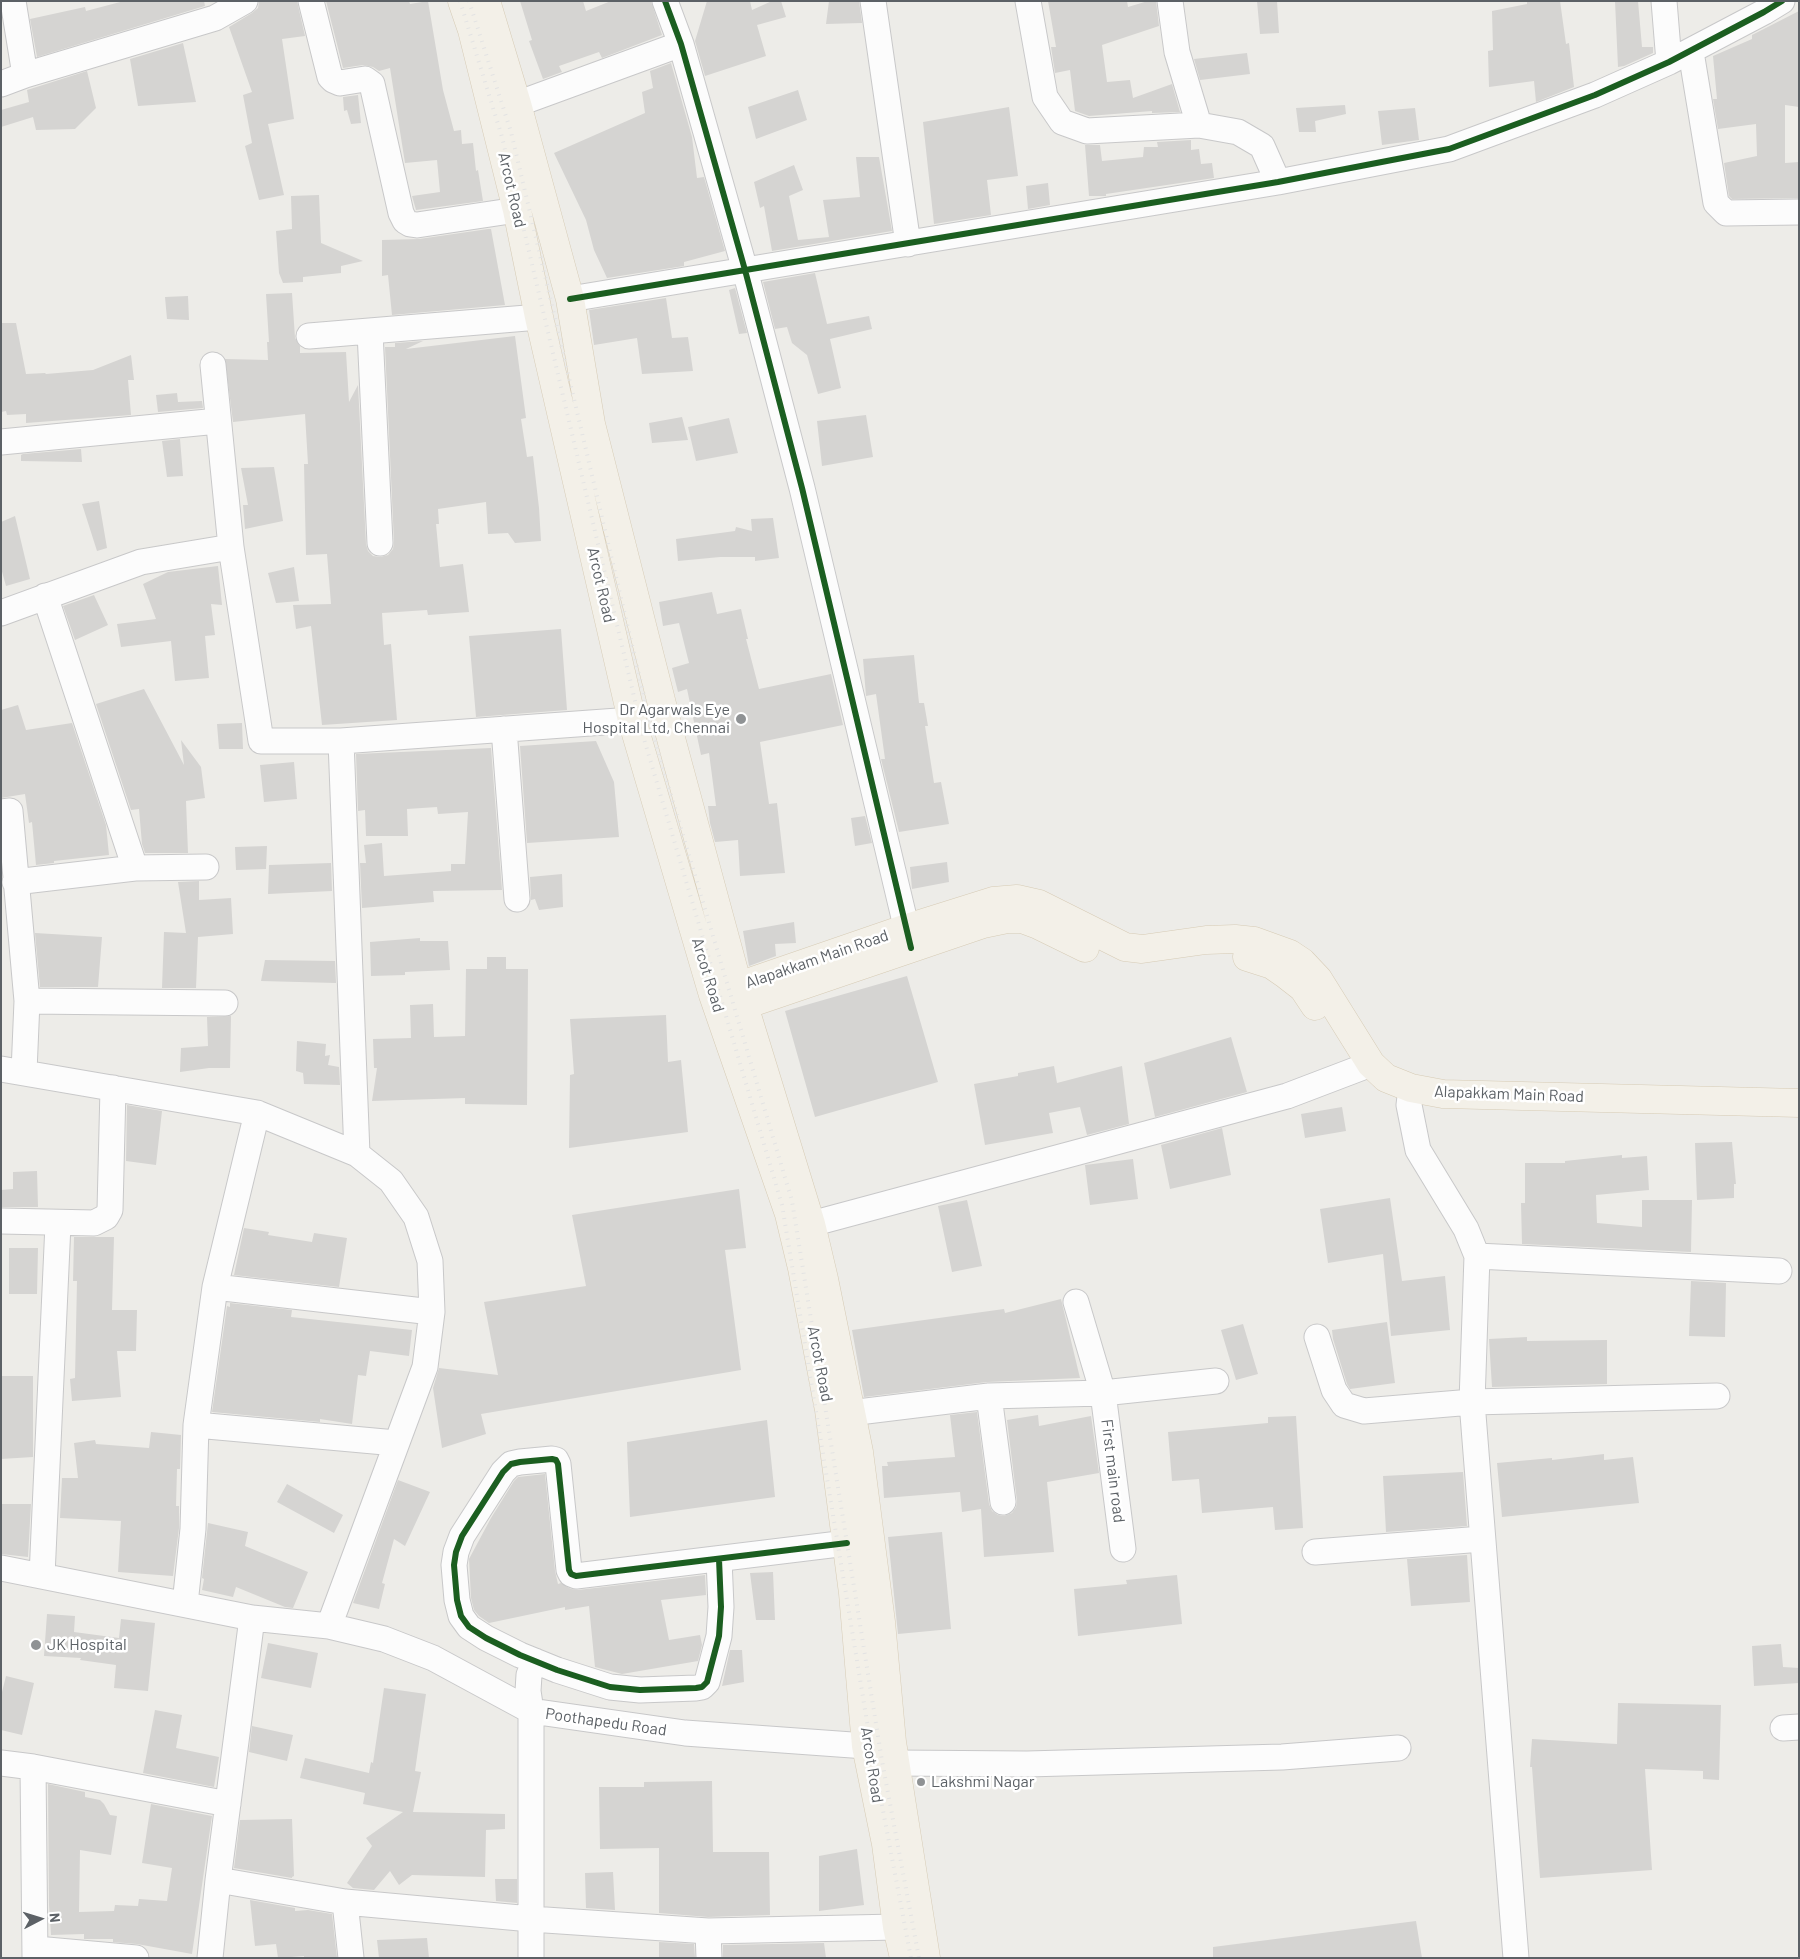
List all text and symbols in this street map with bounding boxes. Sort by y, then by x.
street label: Arcot Road [494,150,530,230]
street label: Arcot Road [583,545,619,625]
place label: Dr Agarwals Eye Hospital Ltd, Chennai [582,700,730,738]
marker: Dr Agarwals Eye Hospital Ltd, Chennai [734,712,748,726]
street label: Alapakkam Main Road [743,926,891,992]
street label: Arcot Road [688,935,728,1015]
street label: Alapakkam Main Road [1434,1082,1584,1106]
street label: Arcot Road [803,1324,837,1404]
street label: First main road [1097,1418,1129,1524]
place label: JK Hospital [47,1635,127,1655]
marker: JK Hospital [29,1638,43,1652]
street label: Poothapedu Road [544,1704,668,1740]
street label: Arcot Road [857,1726,887,1804]
place label: Lakshmi Nagar [931,1772,1035,1792]
marker: Lakshmi Nagar [915,1776,927,1788]
north arrow [15,1894,65,1944]
text: N [47,1912,64,1923]

